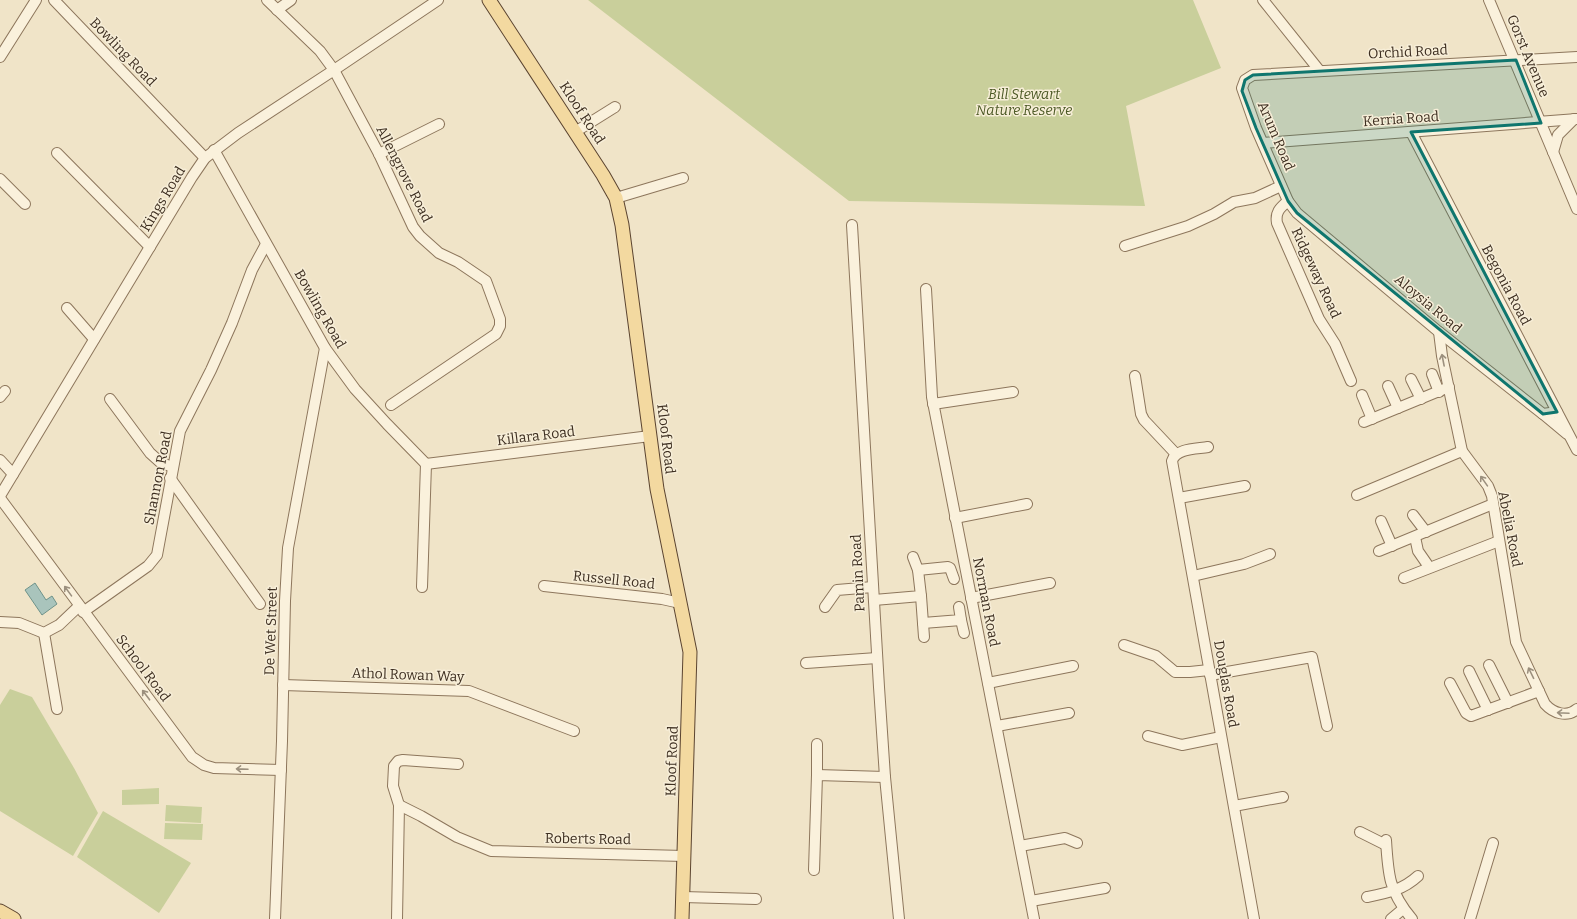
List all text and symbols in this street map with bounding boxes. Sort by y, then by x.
street label: Gorst Avenue [1503,12,1553,100]
street label: Bowling Road [86,14,160,90]
street label: Orchid Road [1368,41,1448,63]
street label: Kloof Road [556,79,608,147]
park label: Bill Stewart Nature Reserve [976,86,1072,119]
street label: Arum Road [1254,99,1298,173]
street label: Kerria Road [1362,108,1440,130]
street label: Allengrove Road [372,123,436,225]
street label: Kings Road [137,163,189,235]
street label: Ridgeway Road [1288,225,1344,321]
street label: Begonia Road [1478,242,1534,328]
street label: Bowling Road [291,267,349,351]
street label: Aloysia Road [1391,271,1465,337]
one-way arrow [1439,354,1447,367]
street label: Kloof Road [653,403,679,475]
street label: Killara Road [496,423,576,449]
street label: Shannon Road [141,430,175,526]
one-way arrow [1480,476,1488,487]
street label: Abelia Road [1494,490,1526,568]
street label: Pamin Road [847,534,869,612]
street label: Norman Road [969,556,1003,648]
street label: Russell Road [572,567,656,593]
one-way arrow [64,586,72,597]
street label: De Wet Street [261,586,281,676]
street label: School Road [112,631,174,705]
street label: Douglas Road [1210,639,1242,729]
street label: Athol Rowan Way [351,665,465,685]
one-way arrow [1527,668,1534,680]
one-way arrow [142,690,150,701]
one-way arrow [1557,709,1570,716]
street label: Kloof Road [662,725,682,797]
one-way arrow [236,765,249,772]
street label: Roberts Road [545,830,631,848]

